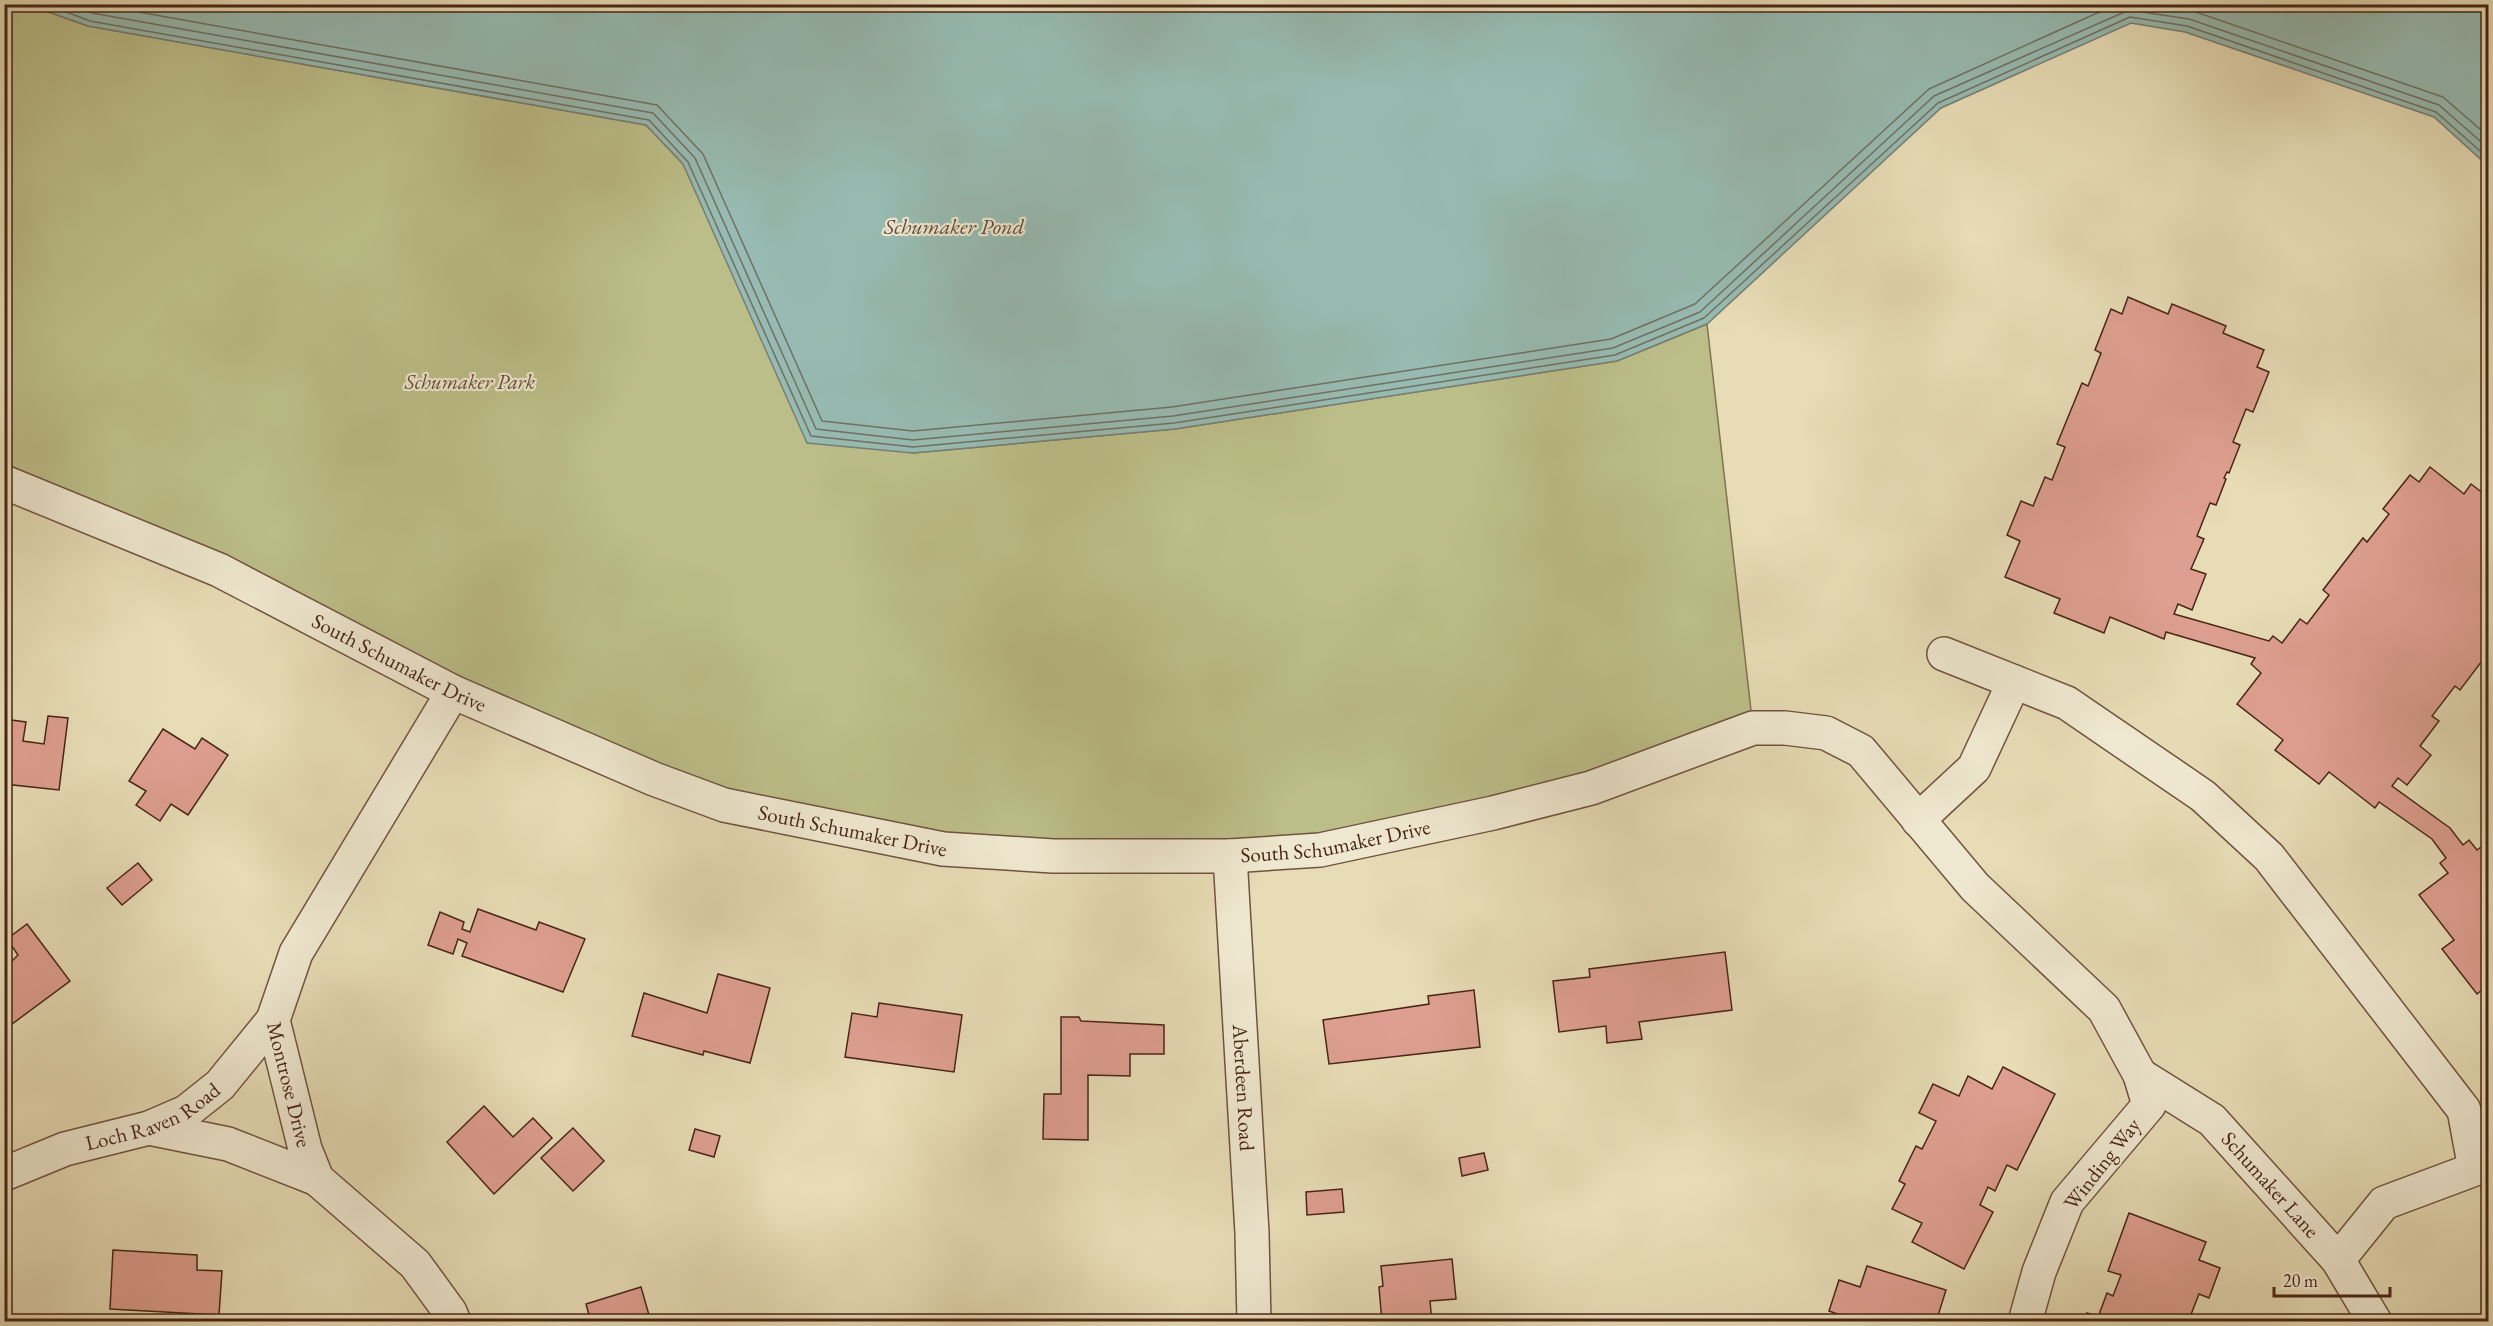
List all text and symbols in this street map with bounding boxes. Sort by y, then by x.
water label: Schumaker Pond [883,212,1025,241]
park label: Schumaker Park [404,368,536,395]
street label: South Schumaker Drive [308,607,491,718]
street label: South Schumaker Drive [756,798,949,862]
street label: South Schumaker Drive [1240,813,1433,868]
street label: Montrose Drive [261,1019,318,1150]
street label: Aberdeen Road [1227,1023,1261,1152]
street label: Loch Raven Road [82,1076,226,1156]
street label: Winding Way [2057,1112,2147,1215]
street label: Schumaker Lane [2216,1125,2326,1243]
scale bar [2274,1260,2390,1298]
text: 20 m [2283,1269,2318,1292]

